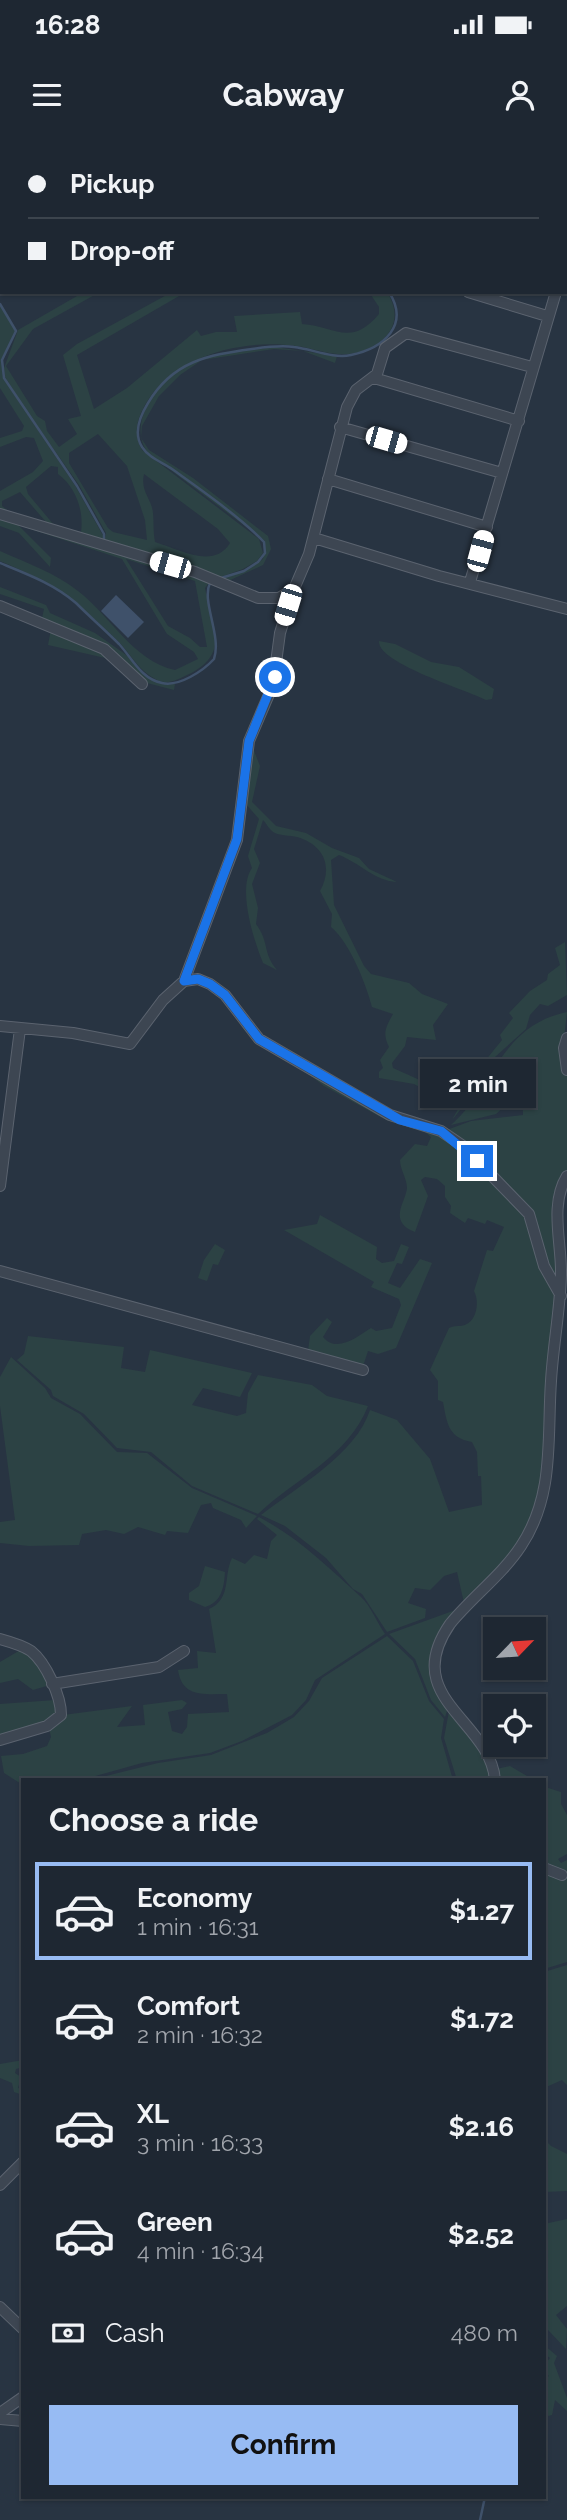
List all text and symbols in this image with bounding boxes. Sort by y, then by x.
text: 16:28 [35,10,100,40]
icon: menu [28,76,66,114]
text: Cabway [223,76,344,113]
icon: person [501,76,539,114]
text: Pickup [70,169,155,199]
text: Drop-off [70,236,174,266]
car [363,424,410,456]
car [465,528,496,574]
car [147,549,194,581]
car [272,582,305,628]
route start [259,661,291,693]
callout: 2 min [419,1060,535,1108]
text: 2 min [448,1070,508,1097]
route end [461,1145,493,1177]
north arrow [483,1617,546,1680]
map controls [483,1617,546,1757]
button: locate [483,1694,546,1757]
text: Choose a ride [49,1801,258,1838]
icon: car [53,1880,116,1943]
text: Economy [137,1883,252,1913]
text: $1.27 [450,1896,514,1926]
text: 1 min · 16:31 [137,1913,259,1940]
icon: car [53,1988,116,2051]
text: Comfort [137,1991,240,2021]
text: $1.72 [450,2004,514,2034]
text: 2 min · 16:32 [137,2021,263,2048]
icon: car [53,2096,116,2159]
text: XL [137,2099,169,2129]
text: $2.16 [448,2112,514,2142]
text: 3 min · 16:33 [137,2129,263,2156]
icon: car [53,2204,116,2267]
text: Green [137,2207,213,2237]
text: $2.52 [448,2220,514,2250]
text: 4 min · 16:34 [137,2237,264,2264]
icon: cash [49,2314,87,2352]
text: Cash [105,2318,165,2348]
text: 480 m [451,2319,518,2346]
button: Confirm [49,2405,518,2485]

